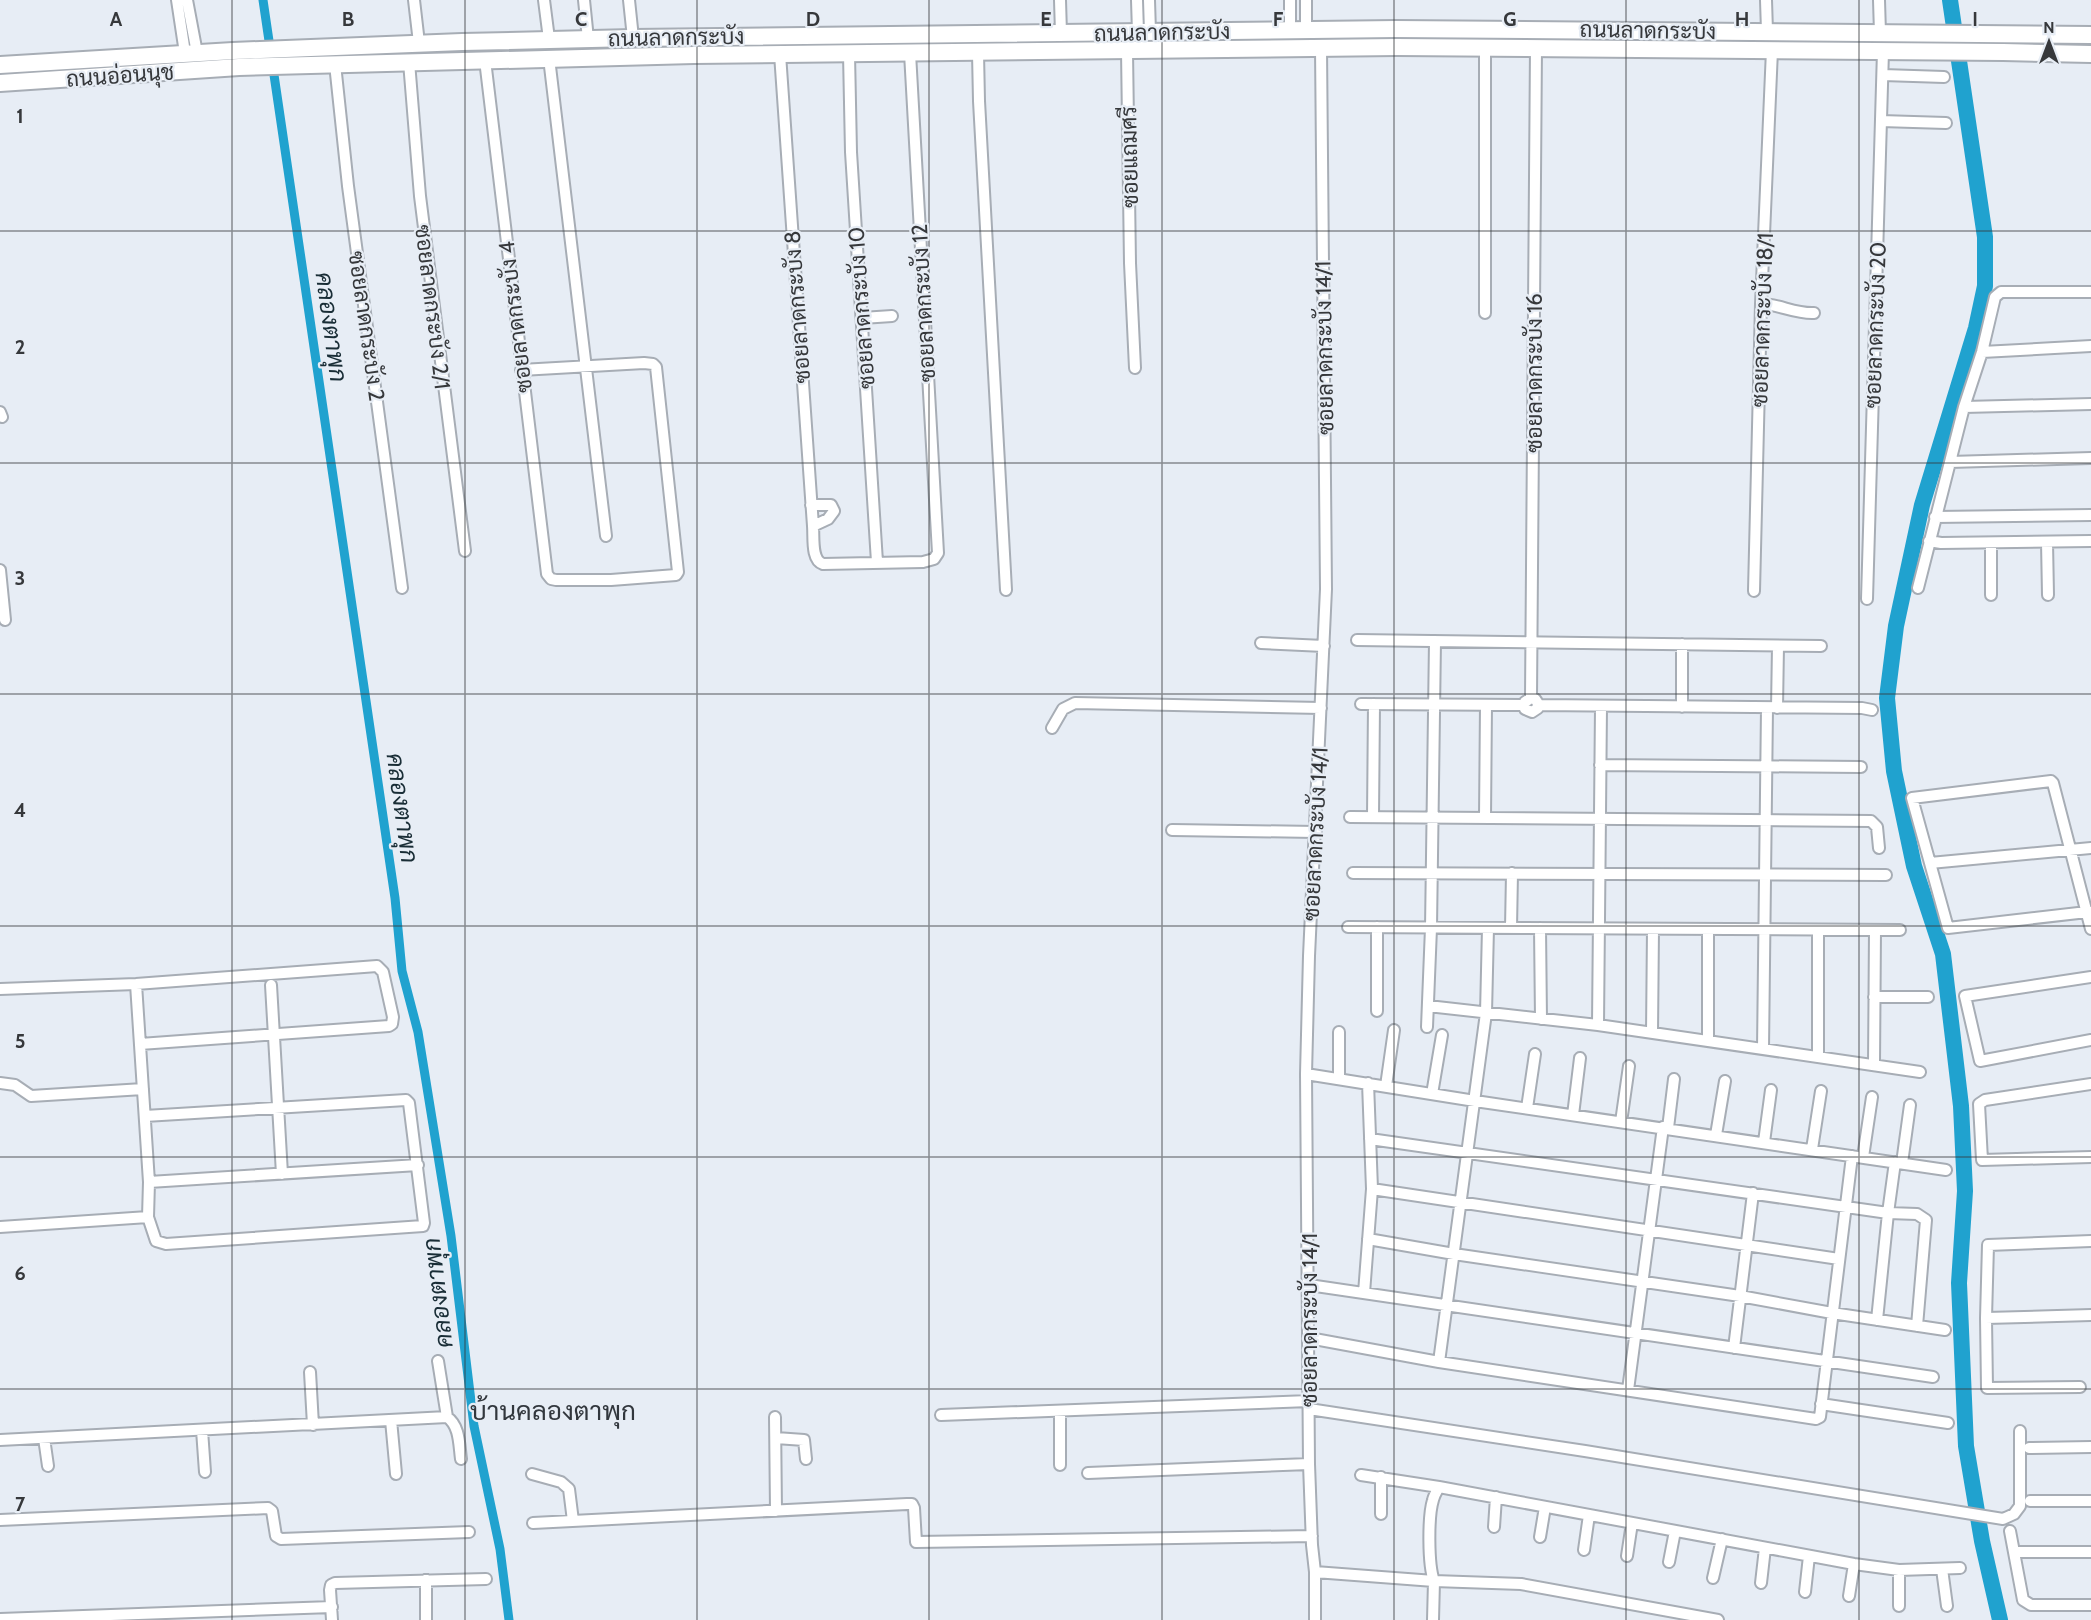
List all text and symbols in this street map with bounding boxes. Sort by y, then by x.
text: A [110,7,123,31]
text: B [342,7,354,31]
text: C [575,7,587,31]
text: D [806,7,820,31]
text: E [1040,7,1052,31]
text: F [1273,7,1284,31]
text: G [1503,7,1517,31]
text: H [1735,7,1749,31]
text: I [1972,7,1978,31]
north arrow [2019,12,2079,72]
street label: ถนนลาดกระบัง [1580,16,1716,45]
street label: ถนนลาดกระบัง [1094,18,1230,47]
text: N [2043,18,2055,37]
street label: ถนนลาดกระบัง [608,23,744,52]
street label: ถนนอ่อนนุช [65,58,175,95]
text: 1 [16,104,24,128]
street label: ซอยแถมศรี [1115,106,1144,208]
street label: ซอยลาดกระบัง 2/1 [409,223,456,391]
street label: ซอยลาดกระบัง 12 [906,223,941,383]
street label: ซอยลาดกระบัง 10 [842,226,881,390]
street label: ซอยลาดกระบัง 8 [779,230,816,384]
street label: ซอยลาดกระบัง 18/1 [1746,232,1779,408]
street label: ซอยลาดกระบัง 4 [493,239,538,394]
street label: ซอยลาดกระบัง 20 [1859,241,1892,409]
street label: ซอยลาดกระบัง 2 [343,249,390,403]
street label: ซอยลาดกระบัง 14/1 [1309,261,1340,435]
water label: คลองตาพุก [307,270,354,384]
street label: ซอยลาดกระบัง 16 [1521,293,1548,453]
text: 2 [15,335,25,359]
text: 3 [15,566,25,590]
street label: ซอยลาดกระบัง 14/1 [1297,747,1334,922]
water label: คลองตาพุก [378,751,425,865]
text: 4 [14,798,26,822]
text: 5 [15,1029,25,1053]
street label: ซอยลาดกระบัง 14/1 [1296,1233,1323,1407]
water label: คลองตาพุก [416,1236,461,1350]
text: 6 [14,1261,26,1285]
district label: บ้านคลองตาพุก [470,1395,636,1429]
text: 7 [15,1492,26,1516]

